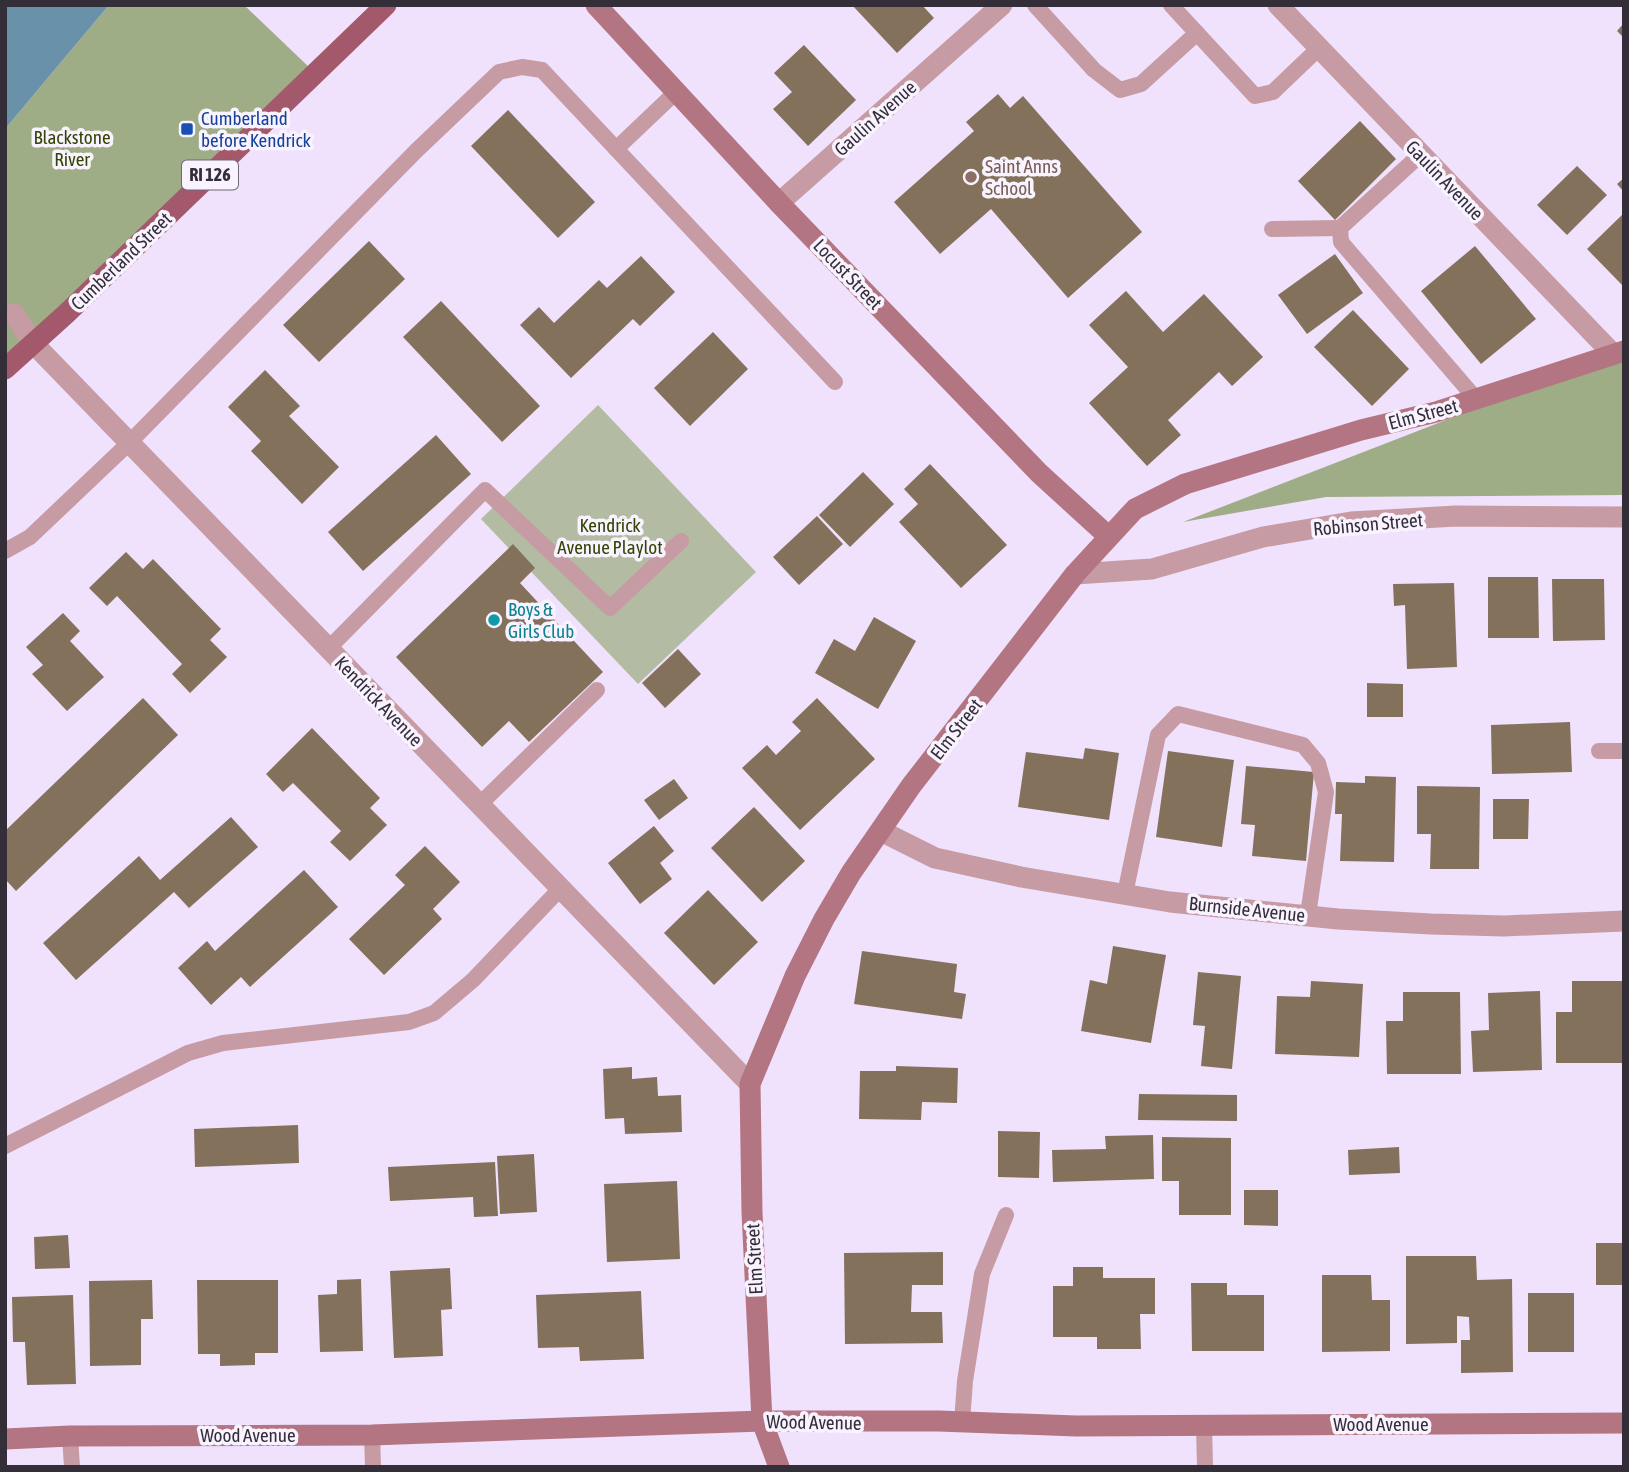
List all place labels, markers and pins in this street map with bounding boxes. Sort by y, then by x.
place label: Cumberland before Kendrick [201,107,311,151]
marker: Cumberland before Kendrick [179,121,195,137]
place label: Saint Anns School [985,155,1058,199]
marker: Saint Anns School [963,169,979,185]
place label: Boys & Girls Club [508,598,574,642]
marker: Boys & Girls Club [486,612,502,628]

